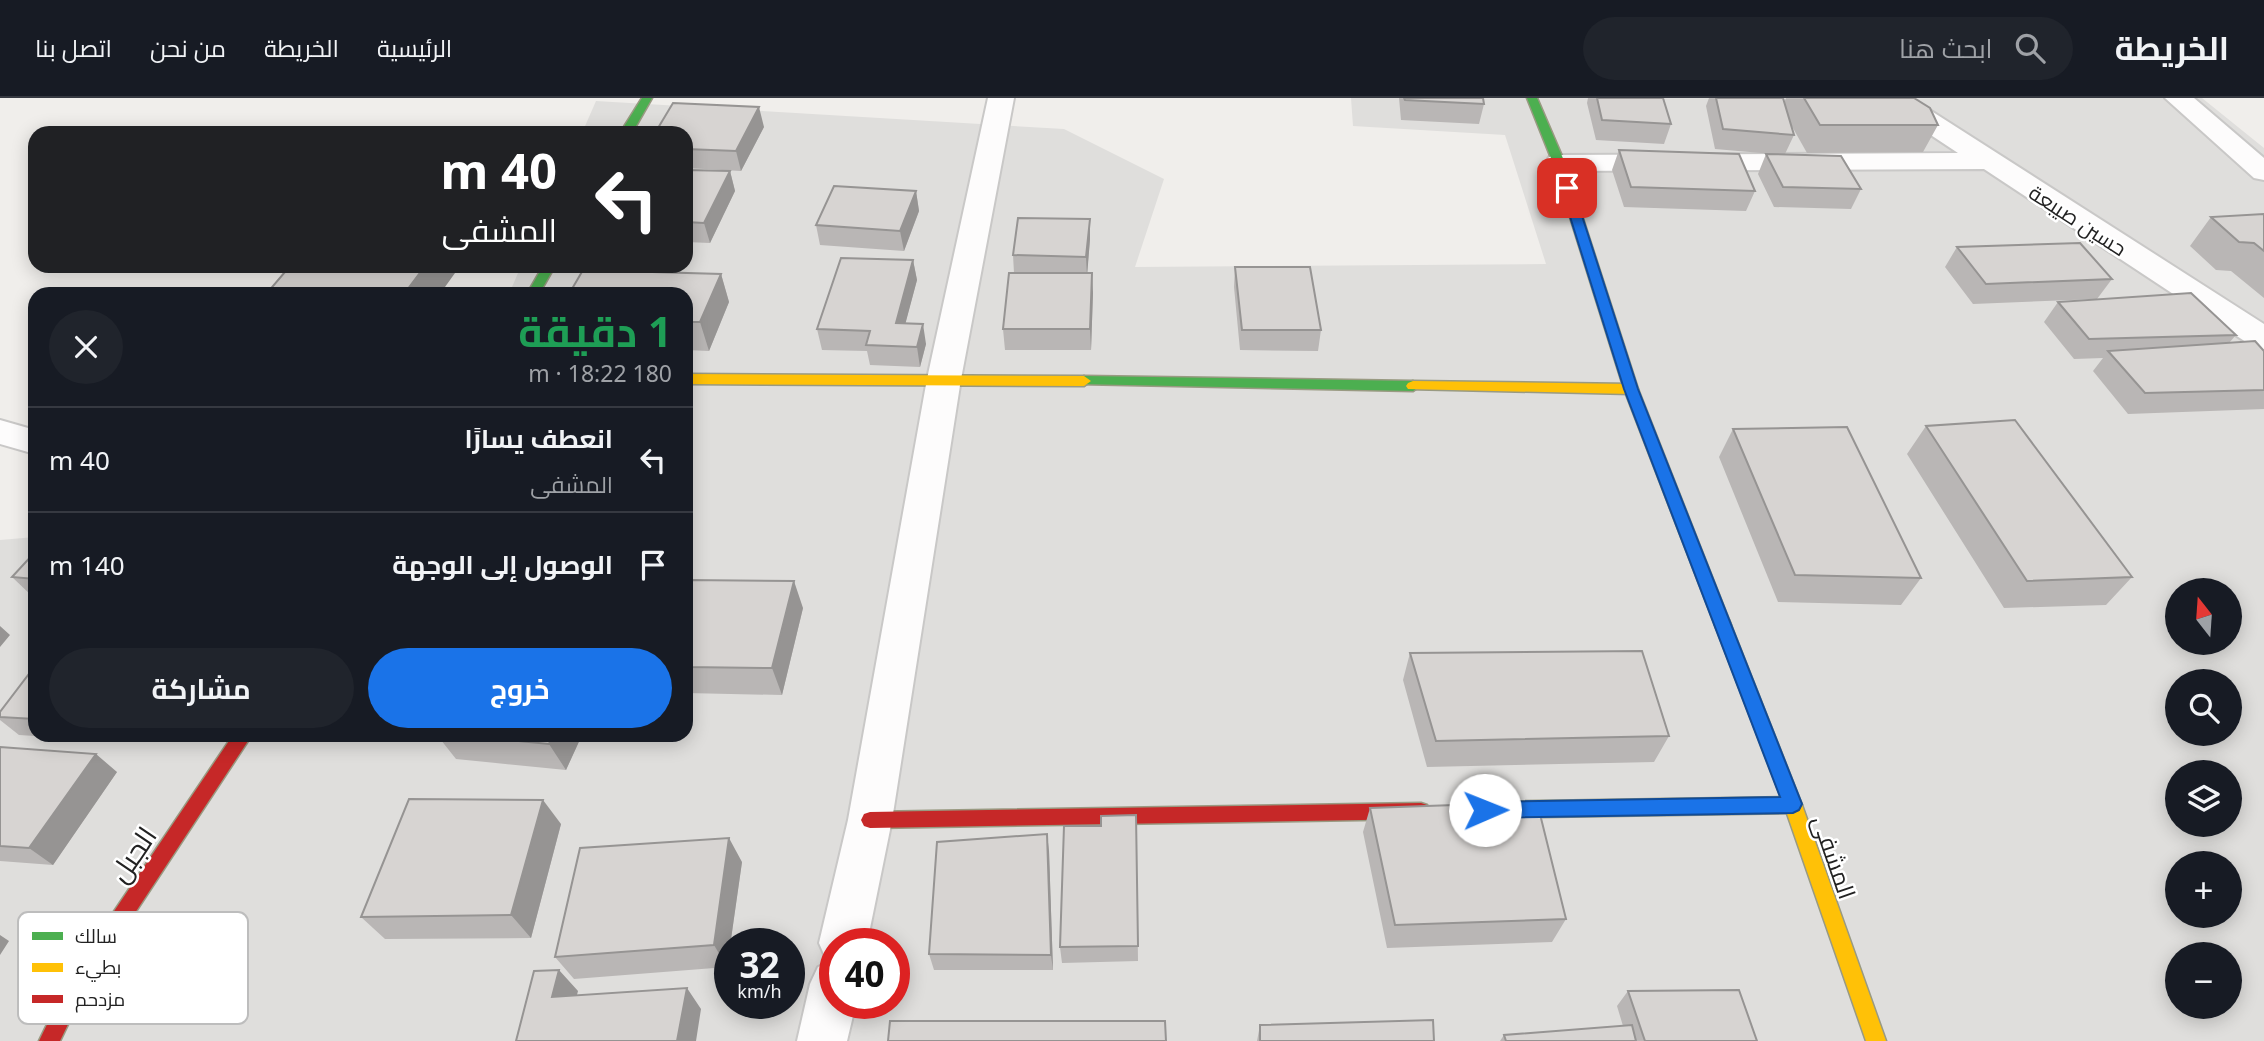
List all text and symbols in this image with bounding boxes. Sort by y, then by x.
search box [1583,17,2073,80]
text: الخريطة [2115,25,2229,70]
icon: search [2011,29,2049,67]
text: ابحث هنا [1899,30,1993,66]
text: اتصل بنا [35,31,112,64]
text: من نحن [150,31,226,64]
text: الخريطة [264,31,339,64]
text: الرئيسية [377,31,452,64]
text: 40 m [440,137,557,203]
icon: left [581,154,672,245]
pin [1537,158,1597,218]
icon: arrive [1548,169,1586,207]
street label: حسين صيبعة [2024,178,2132,262]
text: المشفى [442,208,557,251]
text: 1 دقيقة [518,302,672,359]
button: close [49,310,123,384]
text: 180 m · 18:22 [528,357,672,389]
text: انعطف يسارًا [464,420,613,456]
icon: left [634,441,672,479]
text: 40 m [49,442,110,478]
text: المشفى [530,468,613,500]
text: الوصول إلى الوجهة [392,546,613,582]
icon: arrive [634,546,672,584]
text: 140 m [49,547,125,583]
north arrow [2165,578,2242,654]
map controls [2165,578,2242,1019]
button: مشاركة [49,648,354,728]
button: خروج [368,648,672,728]
button: search [2165,669,2242,746]
button: layers [2165,760,2242,837]
position arrow [1448,773,1522,847]
street label: المشفى [1805,811,1865,903]
street label: الجبل [99,819,165,889]
button: + [2165,851,2242,928]
legend [18,912,248,1024]
text: سالك [75,923,117,949]
speed limit sign: 40 [819,928,910,1019]
text: 32 [739,941,780,988]
button: − [2165,942,2242,1019]
text: بطيء [75,954,121,982]
text: km/h [737,979,782,1003]
text: مزدحم [75,986,125,1013]

